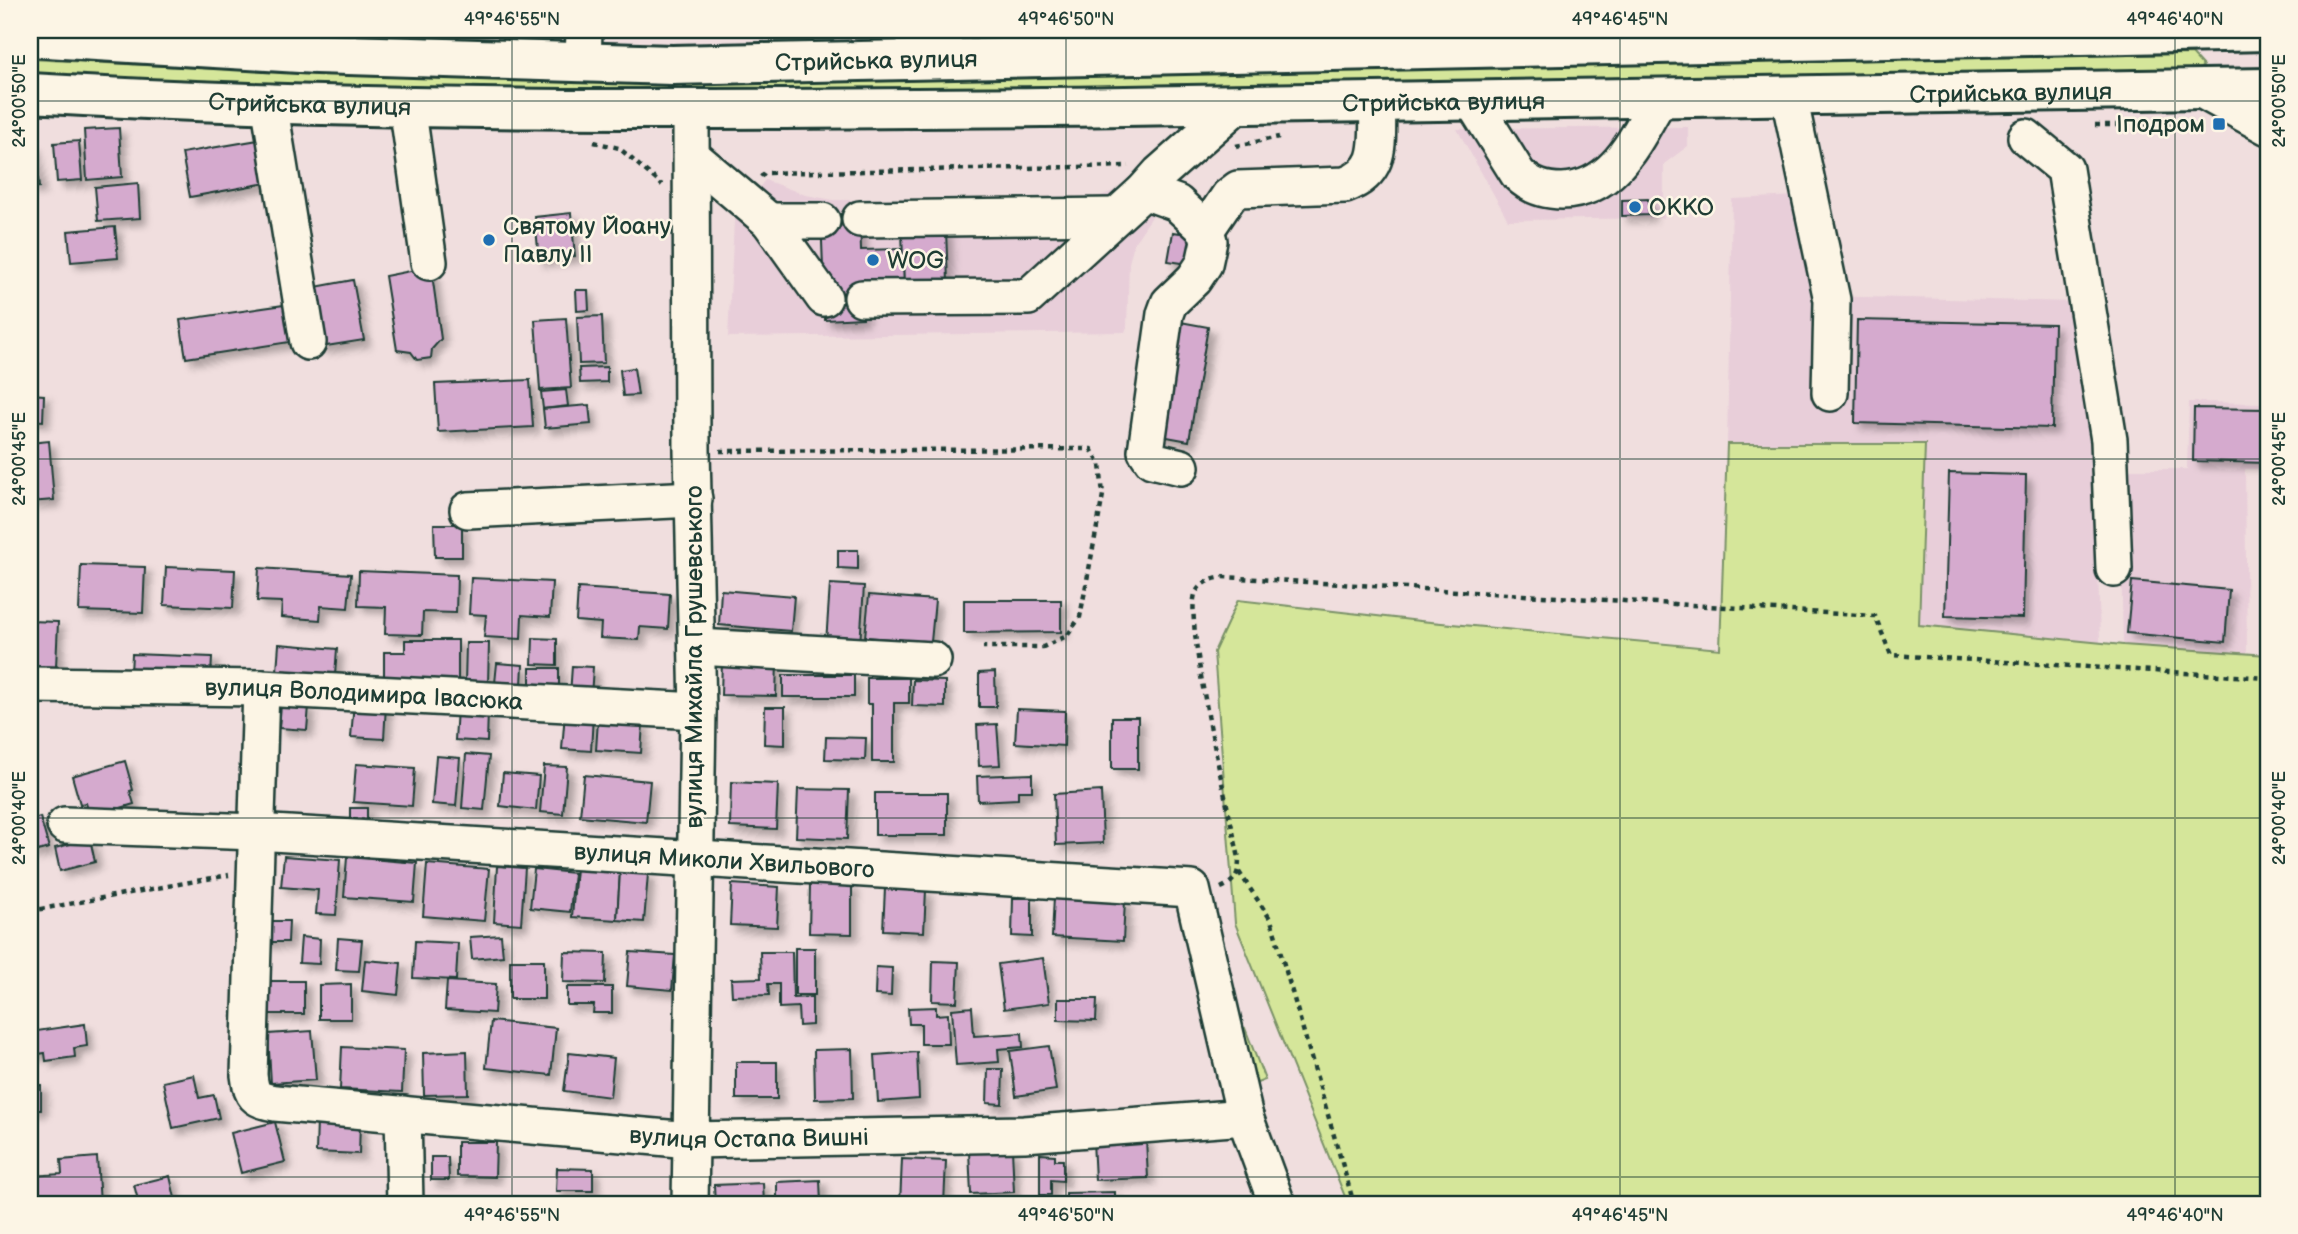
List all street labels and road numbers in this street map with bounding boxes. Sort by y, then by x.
street label: Стрийська вулиця [775,44,978,77]
street label: Стрийська вулиця [1909,77,2112,109]
street label: Стрийська вулиця [1342,86,1545,118]
street label: Стрийська вулиця [208,87,411,122]
street label: вулиця Михайла Грушевського [680,486,709,828]
street label: вулиця Володимира Івасюка [204,673,524,716]
street label: вулиця Миколи Хвильового [573,837,875,884]
street label: вулиця Остапа Вишні [628,1120,869,1155]

